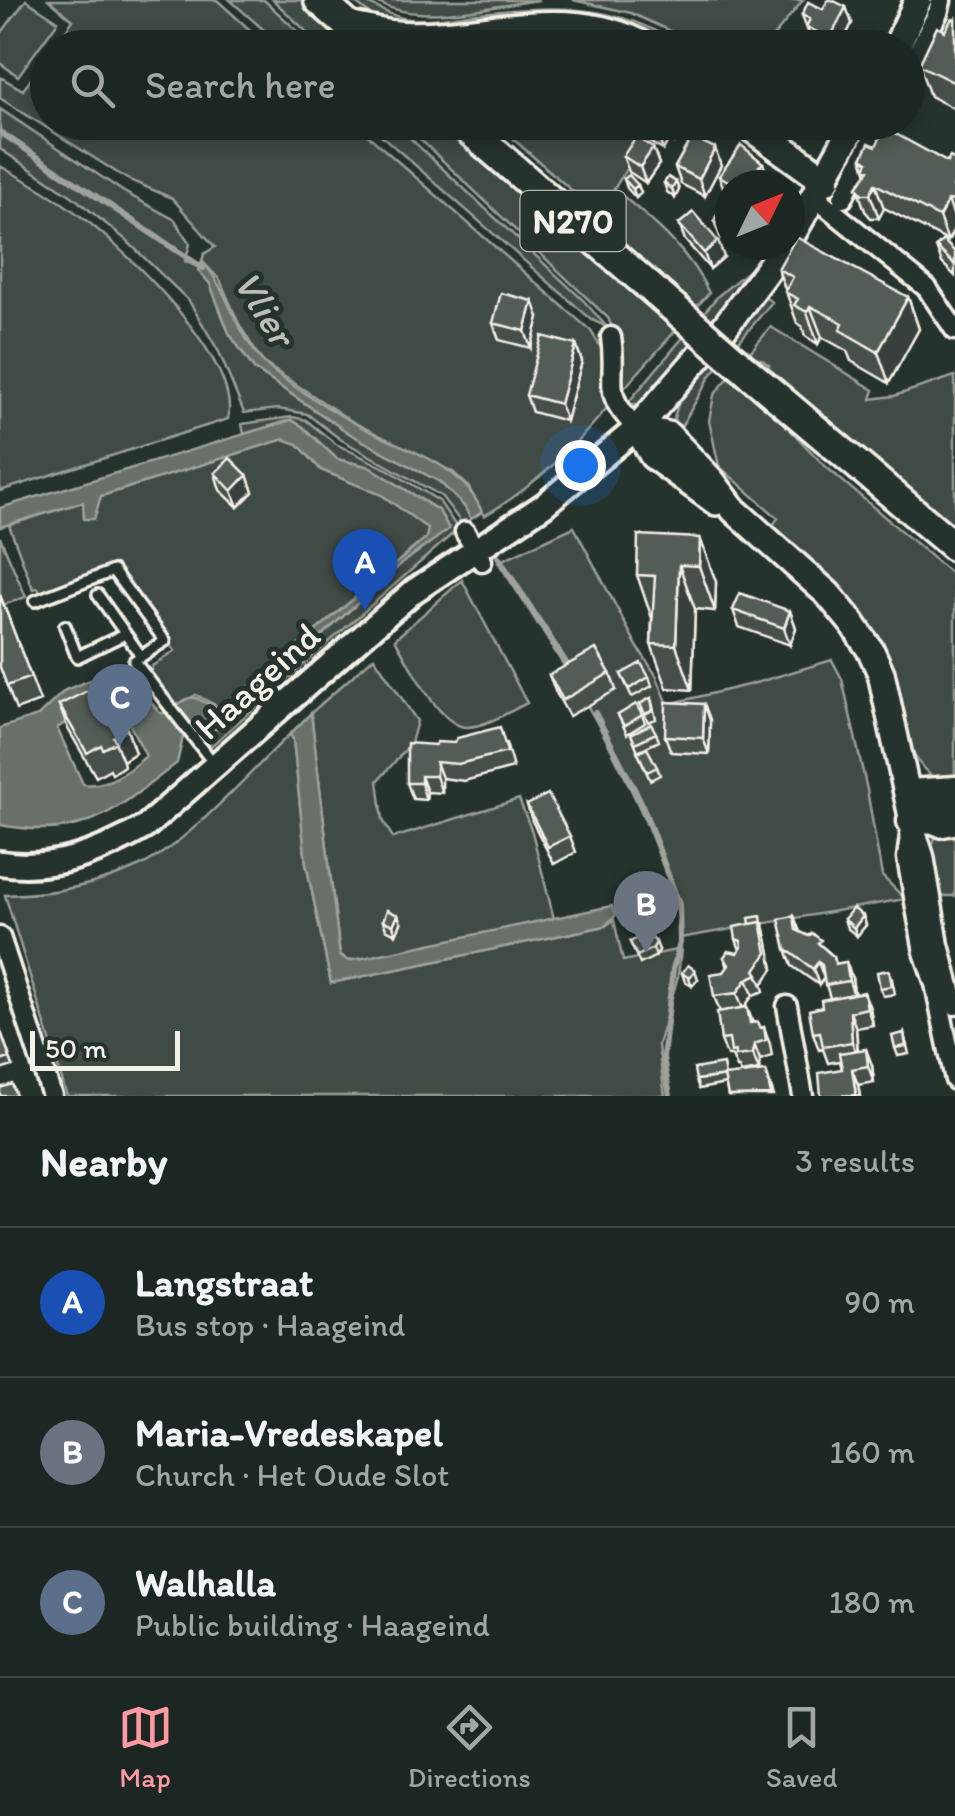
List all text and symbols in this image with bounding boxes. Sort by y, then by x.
search box [30,30,925,140]
icon: search [65,58,120,113]
text: Search here [145,62,336,108]
north arrow [715,170,805,260]
road number: N270 [520,191,626,251]
water label: Vlier [224,262,308,358]
your location [555,440,606,491]
pin: A [332,528,398,611]
street label: Haageind [185,612,330,749]
pin: C [88,664,152,746]
pin: B [614,870,678,953]
scale bar [30,1026,180,1070]
text: 50 m [45,1031,107,1065]
text: Nearby [40,1136,167,1187]
text: 3 results [795,1142,915,1180]
text: Langstraat [135,1260,313,1306]
text: A [62,1283,83,1321]
text: 90 m [844,1283,915,1321]
text: Bus stop · Haageind [135,1306,405,1344]
text: Maria-Vredeskapel [135,1410,443,1456]
text: B [62,1433,83,1471]
text: 160 m [829,1433,915,1471]
text: Church · Het Oude Slot [135,1456,449,1494]
text: Walhalla [135,1560,276,1606]
text: C [62,1583,83,1621]
text: 180 m [829,1583,915,1621]
text: Public building · Haageind [135,1606,490,1644]
tab: Map [118,1700,173,1794]
tab: Directions [408,1700,531,1794]
tab: Saved [766,1700,837,1794]

